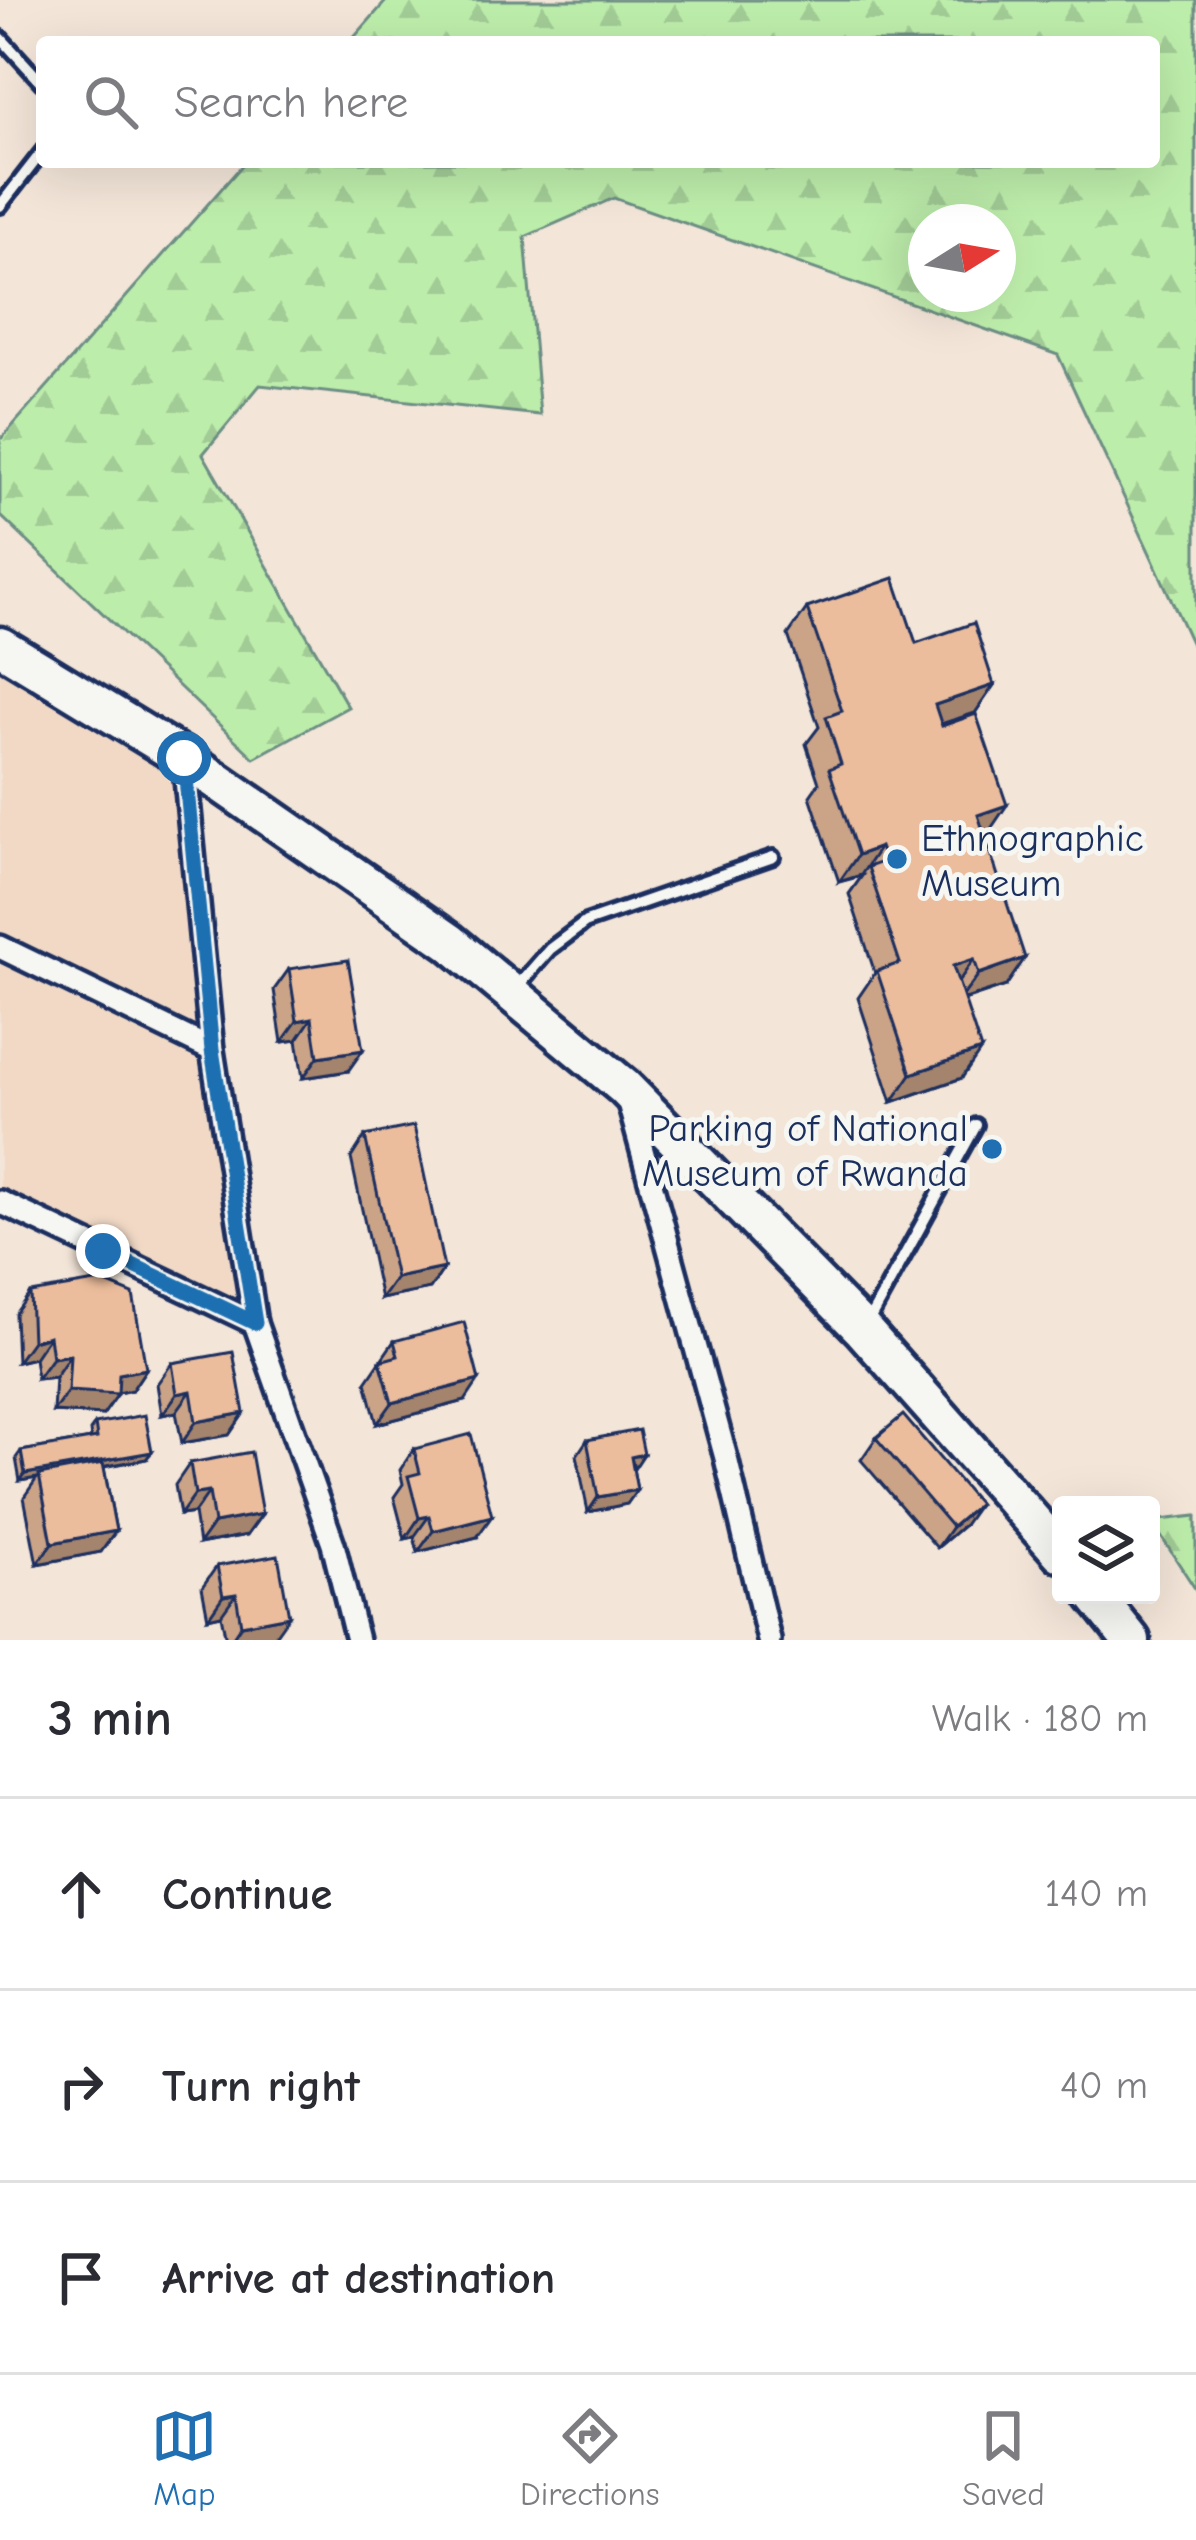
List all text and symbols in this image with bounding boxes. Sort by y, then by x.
search box [36,36,1160,168]
icon: search [78,69,144,135]
text: Search here [174,76,408,128]
north arrow [908,204,1016,312]
route start [157,731,211,785]
place label: Ethnographic Museum [921,816,1144,906]
marker: Ethnographic Museum [884,846,910,872]
place label: Parking of National Museum of Rwanda [642,1106,968,1196]
marker: Parking of National Museum of Rwanda [979,1136,1005,1162]
route end [76,1224,130,1278]
map controls [1052,1496,1160,1604]
button: layers [1052,1496,1160,1604]
text: 3 min [48,1689,172,1748]
text: Walk · 180 m [932,1696,1148,1741]
icon: ahead [48,1861,114,1927]
text: Continue [162,1868,332,1920]
text: 140 m [1045,1871,1148,1916]
icon: right [48,2053,114,2119]
text: Turn right [162,2060,360,2112]
text: 40 m [1060,2063,1148,2108]
icon: arrive [48,2245,114,2311]
text: Arrive at destination [162,2252,555,2304]
tab: Map [151,2403,217,2513]
tab: Directions [520,2403,660,2513]
tab: Saved [962,2403,1045,2513]

